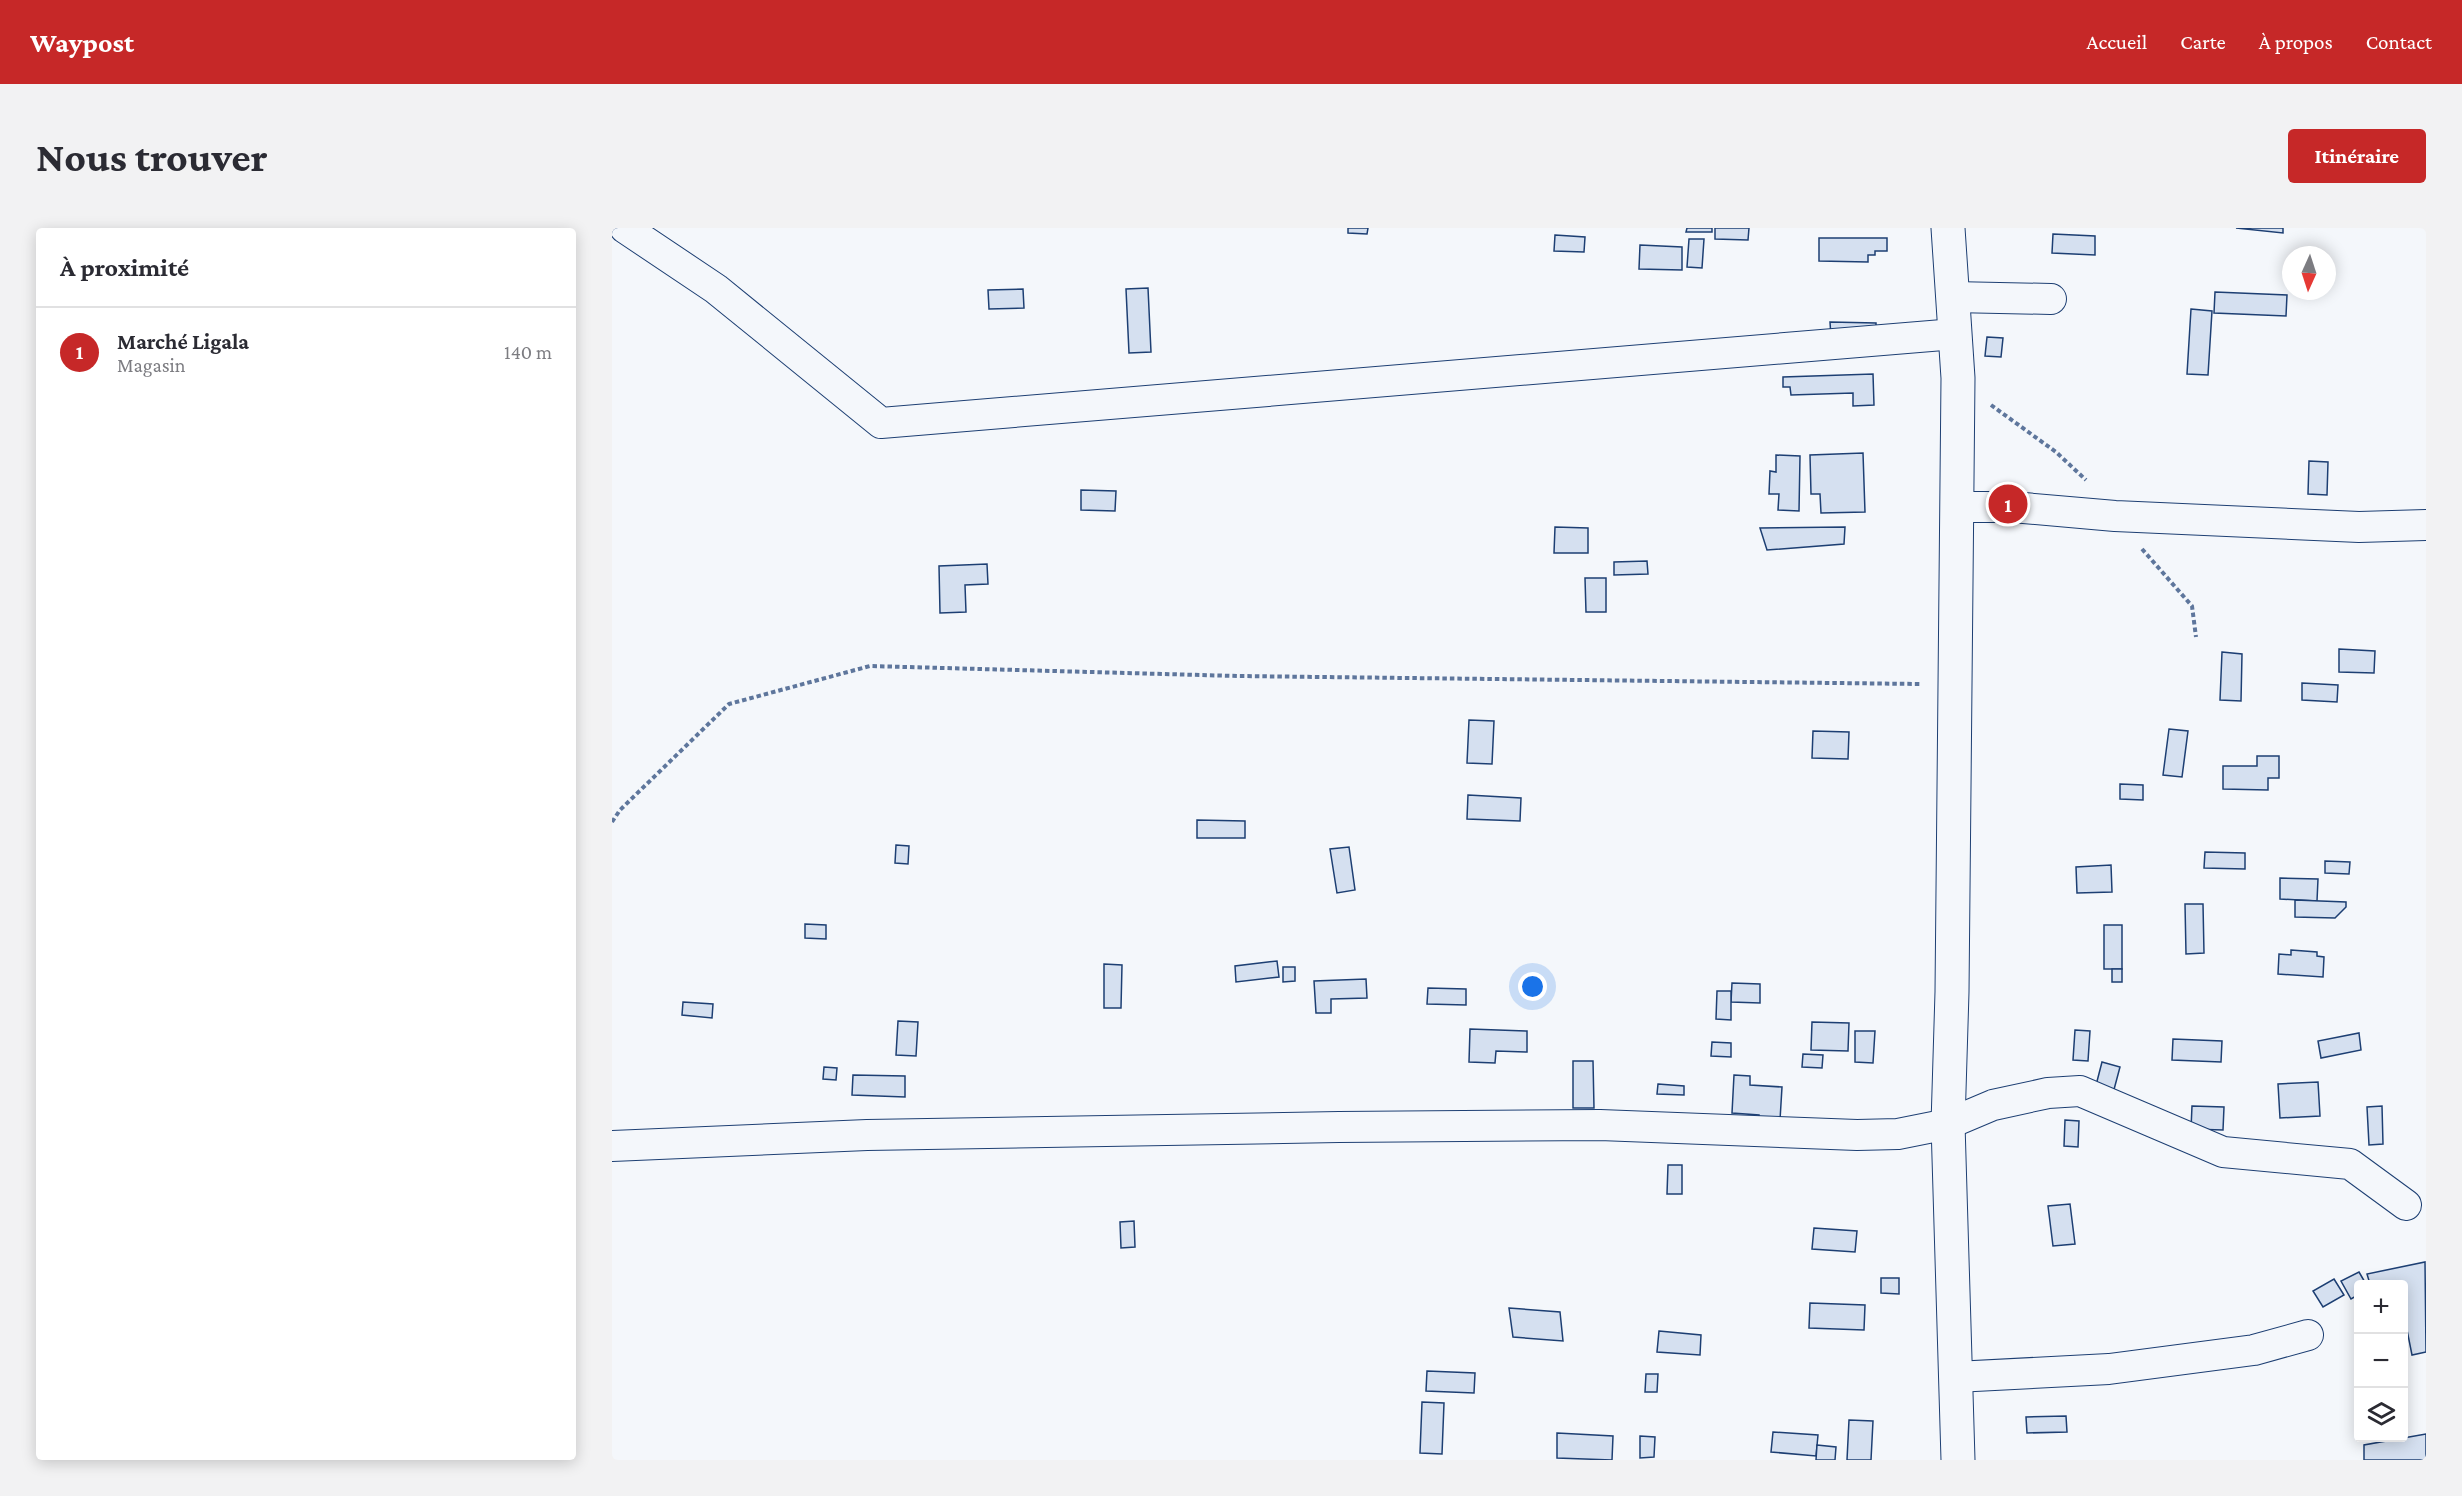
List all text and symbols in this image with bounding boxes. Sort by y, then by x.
text: Waypost [30,27,134,58]
text: Accueil [2087,30,2147,54]
text: Carte [2180,30,2226,54]
text: À propos [2259,30,2333,54]
text: Contact [2366,30,2432,54]
button: Itinéraire [2288,129,2426,183]
text: Nous trouver [36,133,268,180]
north arrow [2282,246,2336,300]
text: À proximité [60,253,189,282]
text: Marché Ligala [117,329,249,354]
text: 1 [76,341,83,363]
text: 140 m [504,341,552,363]
text: Magasin [117,354,186,376]
pin: 1 [1988,482,2028,526]
your location [1518,972,1547,1001]
map controls [2354,1280,2408,1442]
button: + [2354,1280,2408,1334]
button: − [2354,1334,2408,1388]
button: layers [2354,1388,2408,1442]

